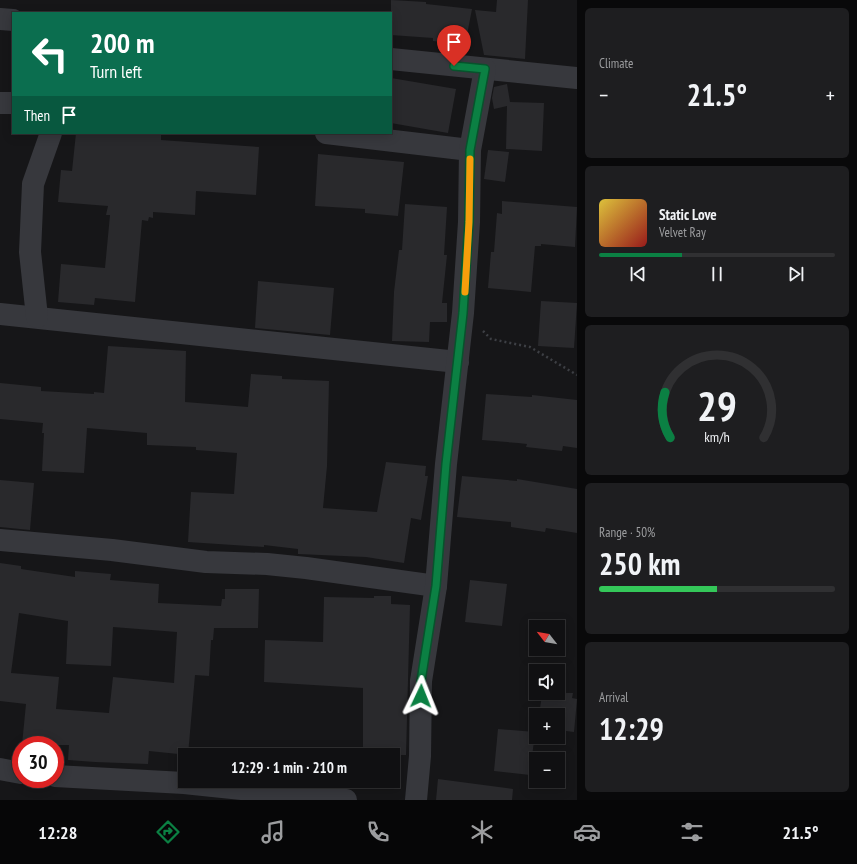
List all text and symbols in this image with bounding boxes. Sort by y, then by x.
text: 200 m [90,24,154,61]
pin [437,25,471,66]
icon: left [24,28,76,80]
icon: arrive [443,31,465,53]
text: Climate [599,55,633,72]
text: Turn left [90,60,142,83]
text: 21.5° [687,75,747,114]
text: − [599,81,608,109]
text: + [826,81,835,109]
icon: arrive [58,104,80,126]
text: Then [24,106,50,125]
text: Static Love [659,205,717,224]
text: Velvet Ray [659,224,706,241]
icon: previous [627,263,649,285]
icon: pause [706,263,728,285]
icon: next [785,263,807,285]
text: 29 [697,379,737,432]
text: km/h [704,427,730,446]
text: Range · 50% [599,524,655,541]
text: 250 km [599,544,680,583]
north arrow [529,620,565,656]
map controls [529,620,565,788]
button: sound [529,664,565,700]
position arrow [400,675,442,717]
text: Arrival [599,689,628,706]
button: + [529,708,565,744]
text: 12:29 [599,709,664,748]
speed limit sign: 30 [12,736,64,788]
button: − [529,752,565,788]
text: 12:29 · 1 min · 210 m [231,758,347,777]
icon: directions [154,818,182,846]
icon: music [259,818,287,846]
icon: phone [364,818,392,846]
icon: climate [468,818,496,846]
icon: car [573,818,601,846]
icon: filters [678,818,706,846]
text: 12:28 [38,821,77,844]
text: 21.5° [782,821,819,844]

